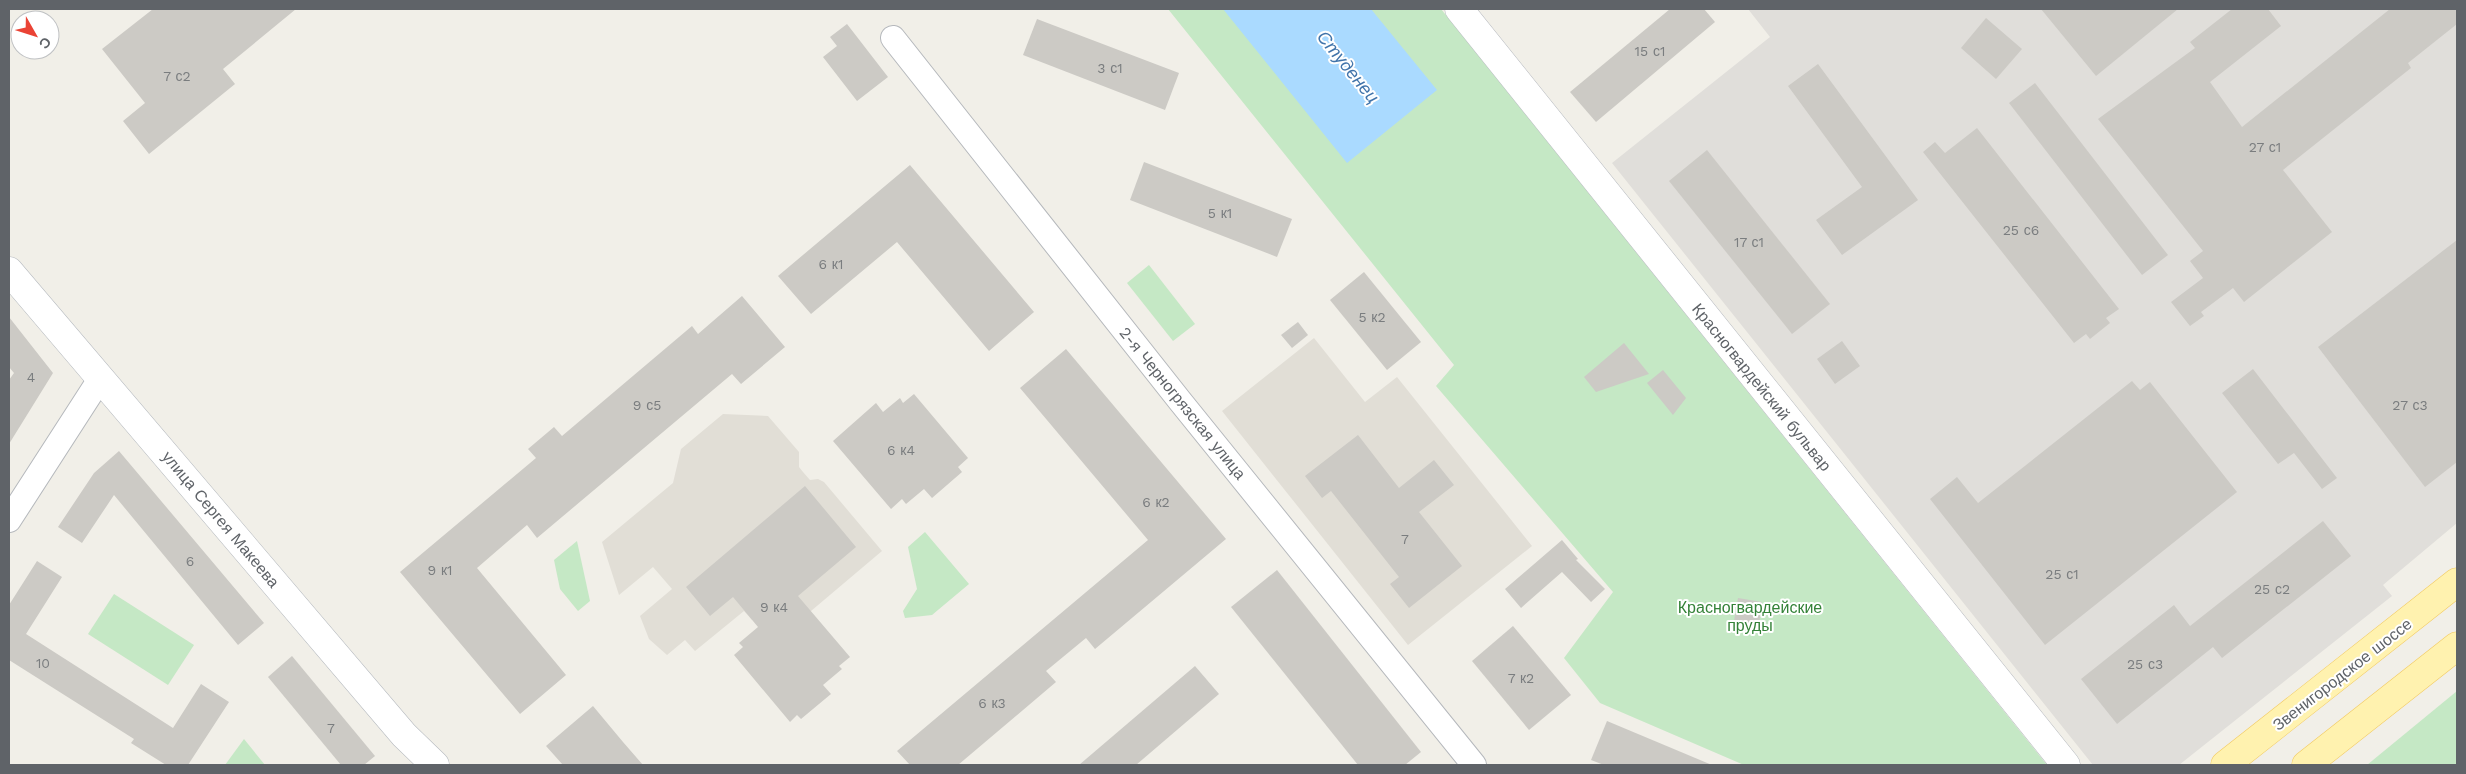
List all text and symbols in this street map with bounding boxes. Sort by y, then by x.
north arrow [10,10,60,60]
water label: Студенец [1313,26,1384,107]
text: С [36,34,55,52]
house number: 15 с1 [1635,43,1665,59]
house number: 3 с1 [1097,60,1123,76]
house number: 7 с2 [163,68,191,84]
house number: 27 с1 [2249,139,2281,155]
house number: 5 к1 [1208,205,1232,221]
house number: 25 с6 [2003,222,2039,238]
house number: 17 с1 [1734,234,1764,250]
house number: 6 к1 [819,256,843,272]
street label: Красногвардейский бульвар [1688,300,1835,475]
house number: 5 к2 [1358,309,1386,325]
street label: 2-я Черногрязская улица [1115,323,1250,483]
house number: 4 [27,369,35,385]
house number: 9 с5 [633,397,661,413]
house number: 27 с3 [2392,397,2428,413]
house number: 6 к4 [887,442,915,458]
street label: улица Сергея Макеева [158,447,283,591]
house number: 6 к2 [1142,494,1170,510]
house number: 7 [1401,531,1409,547]
house number: 6 [186,553,194,569]
house number: 9 к1 [428,562,453,578]
house number: 25 с1 [2045,566,2079,582]
house number: 25 с2 [2254,581,2290,597]
park label: Красногвардейские пруды [1678,598,1822,635]
house number: 9 к4 [760,599,788,615]
street label: Звенигородское шоссе [2269,614,2416,734]
house number: 10 [36,655,50,671]
house number: 25 с3 [2127,656,2163,672]
house number: 7 к2 [1508,670,1534,686]
house number: 6 к3 [978,695,1006,711]
house number: 7 [327,720,335,736]

